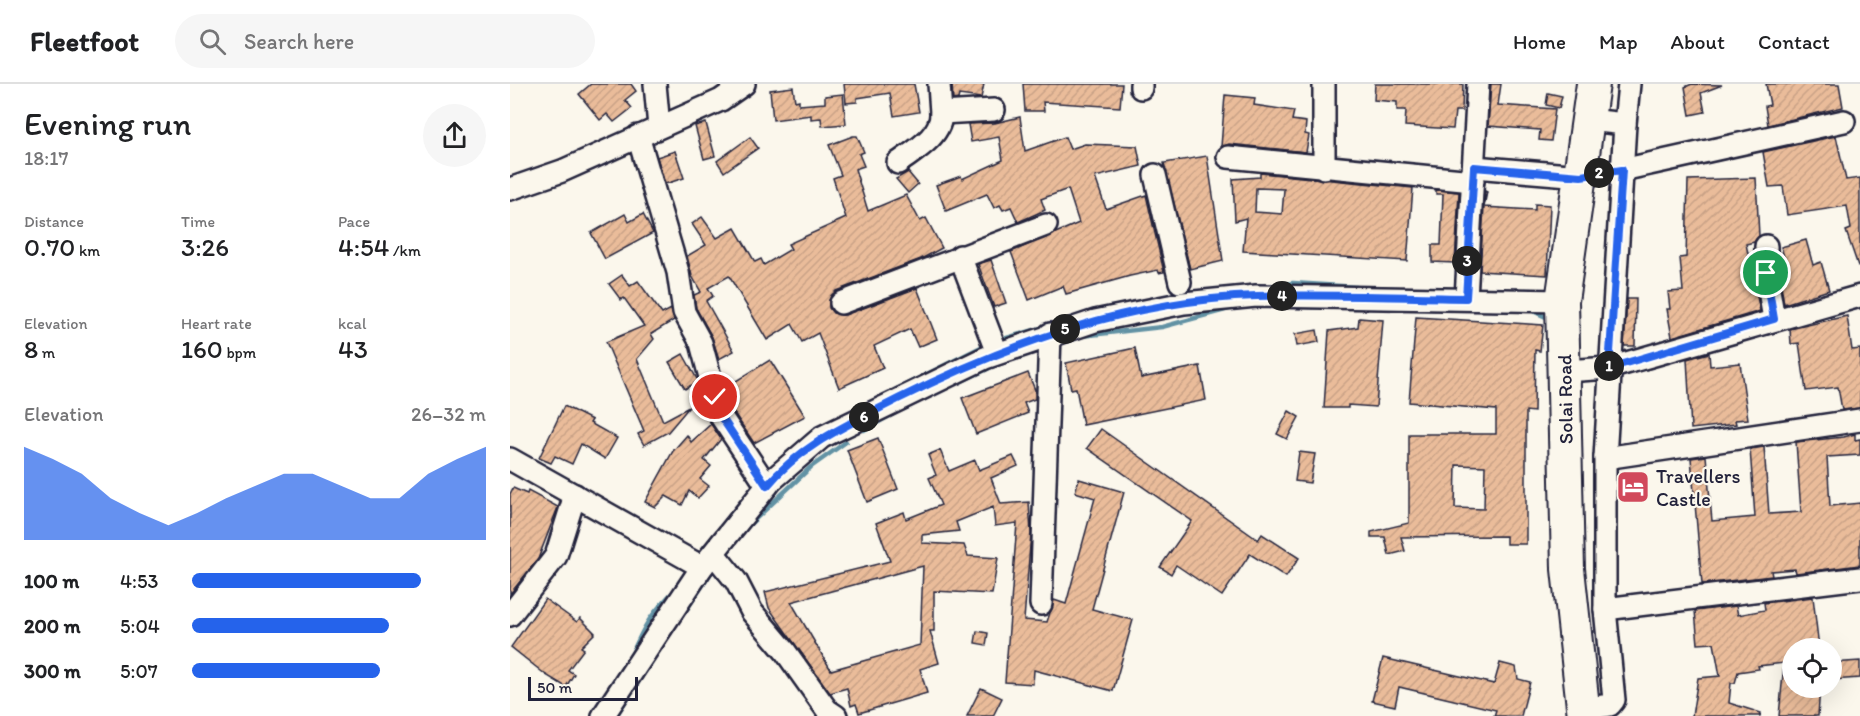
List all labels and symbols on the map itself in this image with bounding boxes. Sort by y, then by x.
pin: 2 [1584,158,1614,188]
pin: 3 [1452,246,1482,276]
pin [1740,247,1791,298]
pin: 4 [1267,281,1297,311]
pin: 5 [1050,314,1080,344]
pin: 1 [1594,351,1624,381]
street label: Solai Road [1552,354,1578,444]
pin [689,371,740,422]
pin: 6 [849,402,879,432]
place label: Travellers Castle [1656,464,1740,511]
hotel icon: Travellers Castle [1615,469,1651,505]
scale bar [528,674,638,702]

